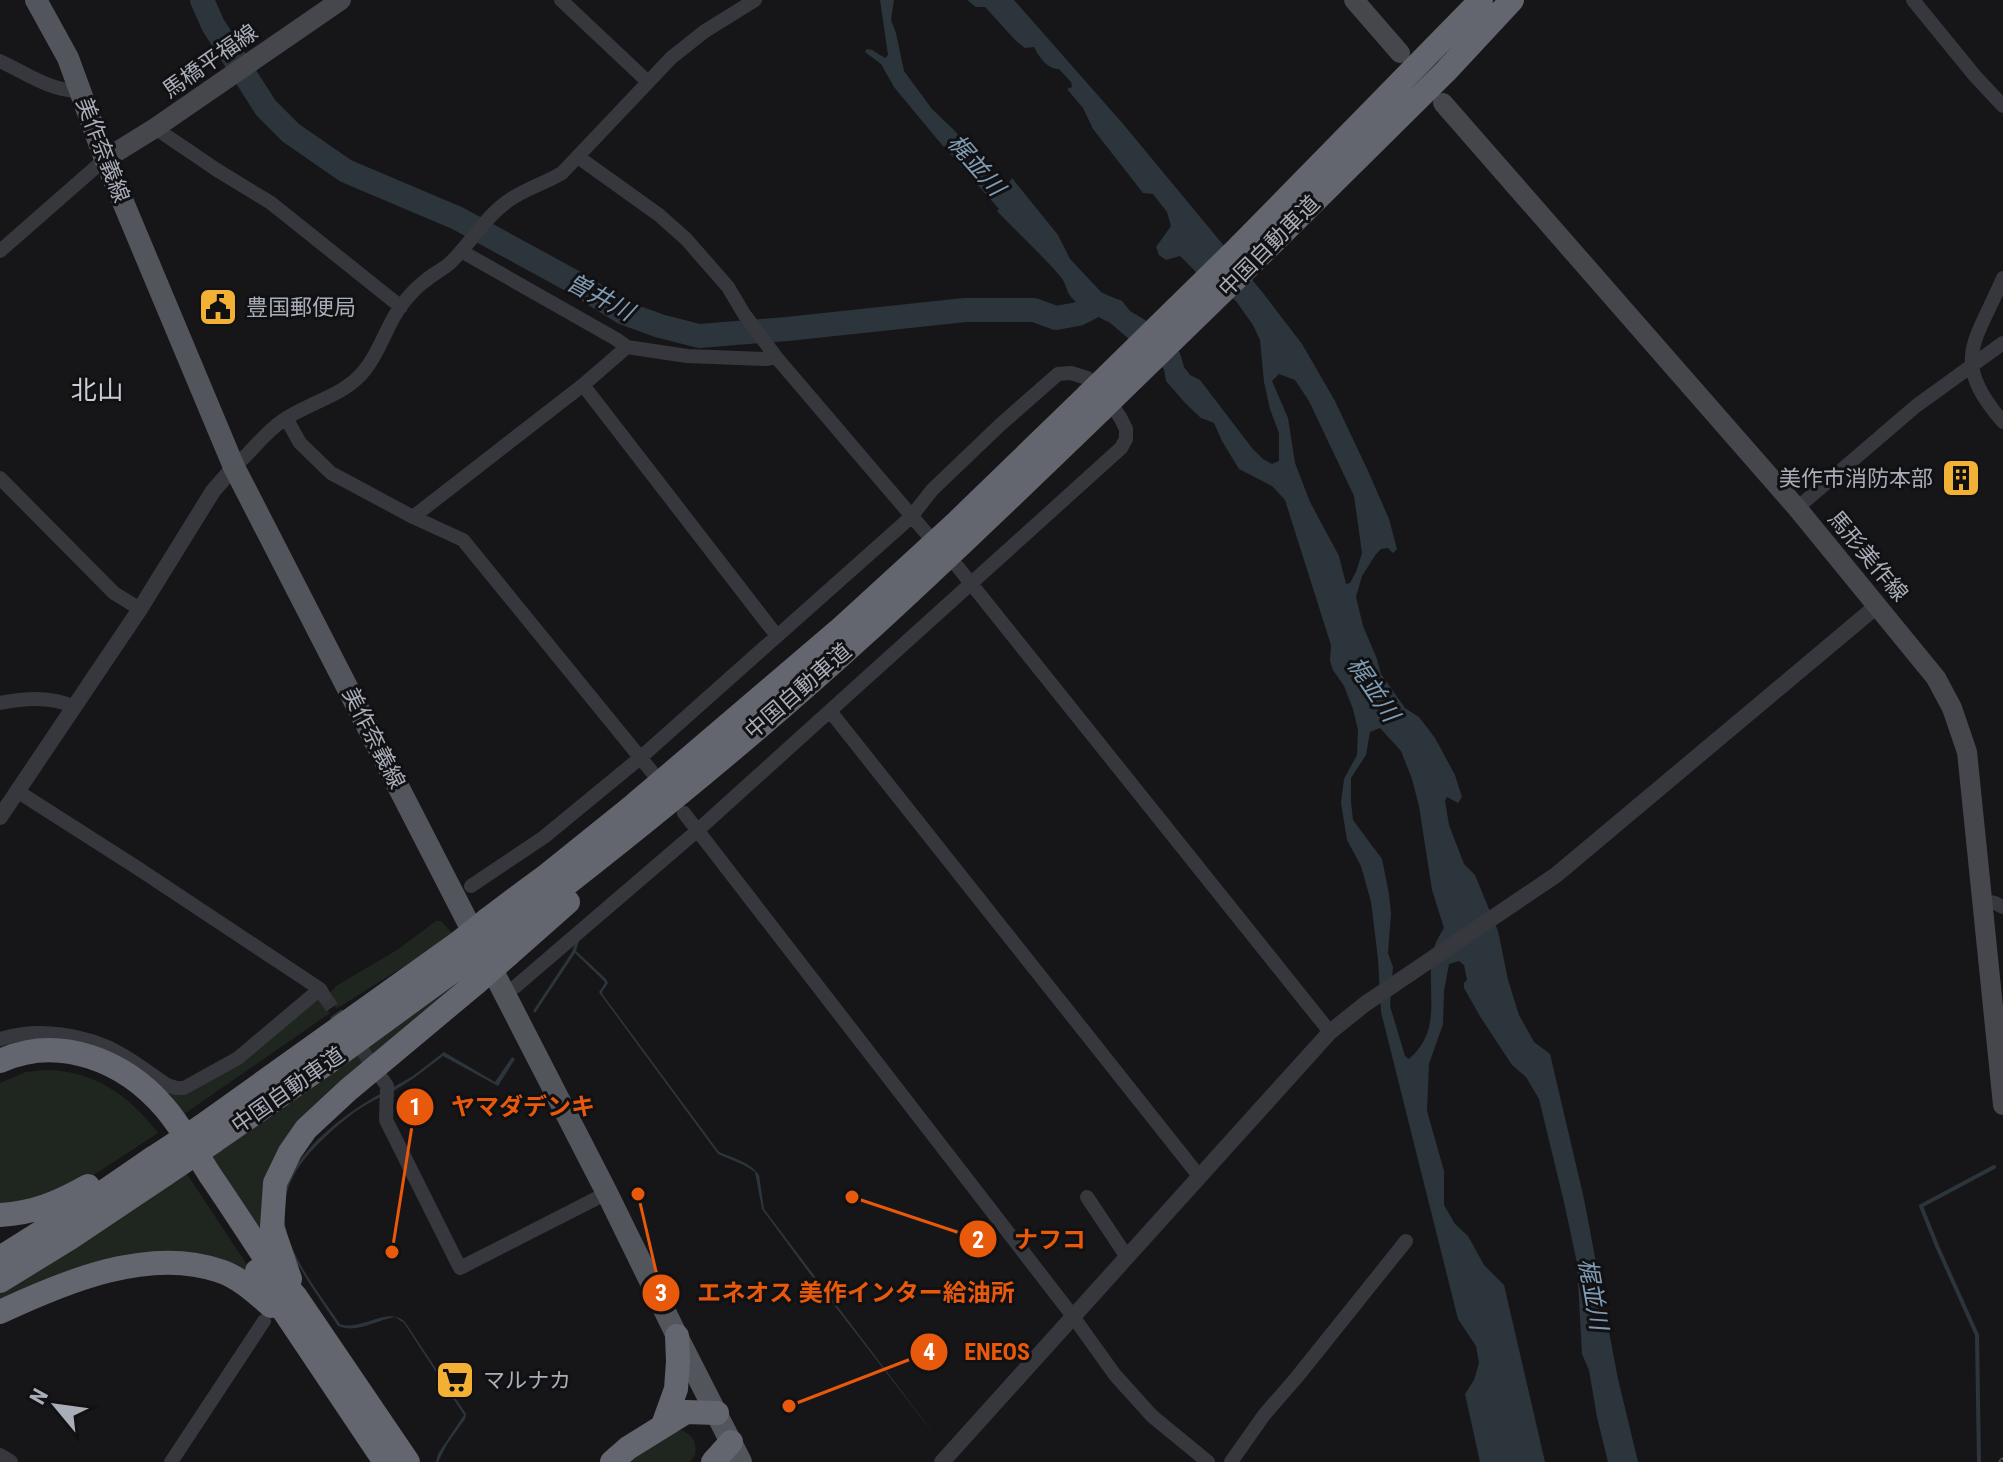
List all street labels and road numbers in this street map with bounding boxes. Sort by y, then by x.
street label: 馬橋平福線 [158,19,262,103]
street label: 美作奈義線 [72,94,134,206]
street label: 中国自動車道 [1213,190,1325,302]
street label: 馬形美作線 [1823,506,1913,606]
street label: 中国自動車道 [740,638,856,744]
street label: 美作奈義線 [338,683,410,793]
street label: 中国自動車道 [227,1042,349,1138]

